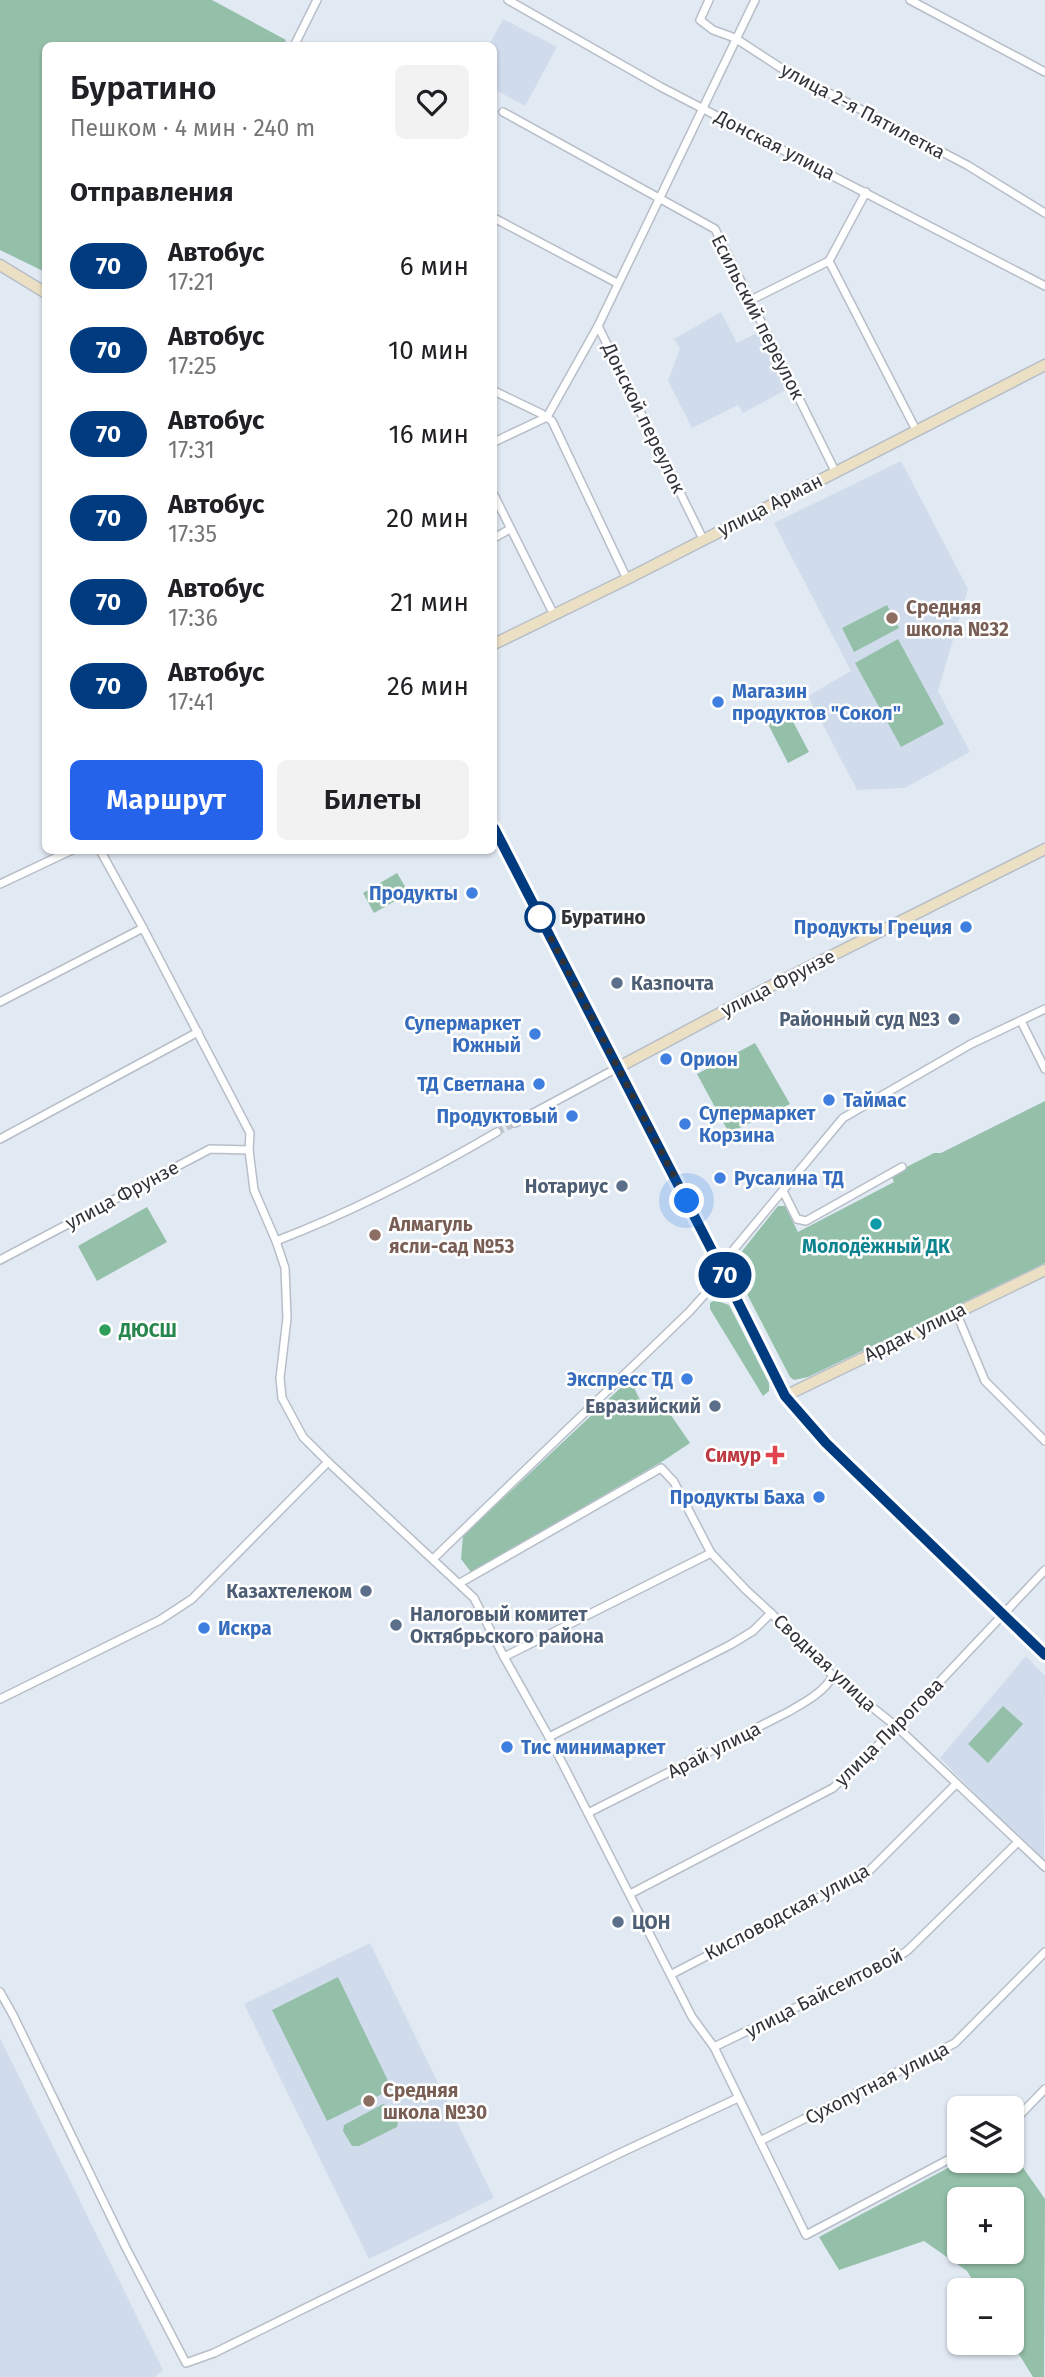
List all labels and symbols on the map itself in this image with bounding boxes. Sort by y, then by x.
street label: улица 2-я Пятилетка [777,58,949,164]
street label: Донская улица [710,104,839,185]
street label: Есильский переулок [706,231,810,403]
street label: Донской переулок [597,338,690,497]
street label: улица Арман [714,469,826,541]
place label: Средняя школа №32 [906,596,1009,641]
marker: Средняя школа №32 [884,610,900,626]
place label: Магазин продуктов "Сокол" [732,680,901,725]
marker: Магазин продуктов "Сокол" [710,694,726,710]
place label: Продукты [369,882,458,905]
marker: Продукты [464,885,480,901]
marker: Буратино [525,902,555,932]
place label: Буратино [561,906,646,929]
place label: Продукты Греция [794,916,952,939]
marker: Продукты Греция [958,919,974,935]
street label: улица Фрунзе [717,944,839,1022]
place label: Казпочта [631,972,714,995]
marker: Казпочта [609,975,625,991]
place label: Районный суд №3 [779,1008,940,1031]
marker: Районный суд №3 [946,1011,962,1027]
place label: Супермаркет Южный [405,1012,522,1057]
marker: Супермаркет Южный [527,1026,543,1042]
place label: Орион [680,1048,738,1071]
marker: Орион [658,1051,674,1067]
place label: ТД Светлана [417,1073,525,1096]
marker: ТД Светлана [531,1076,547,1092]
place label: Таймас [843,1089,906,1112]
marker: Таймас [821,1092,837,1108]
place label: Супермаркет Корзина [699,1102,816,1147]
place label: Продуктовый [436,1105,558,1128]
marker: Продуктовый [564,1108,580,1124]
marker: Супермаркет Корзина [677,1116,693,1132]
street label: улица Фрунзе [61,1155,183,1235]
place label: Русалина ТД [734,1167,844,1190]
marker: Русалина ТД [712,1170,728,1186]
place label: Нотариус [525,1175,608,1198]
marker: Нотариус [614,1178,630,1194]
your location [669,1183,704,1218]
place label: Алмагуль ясли-сад №53 [388,1213,514,1258]
marker: Молодёжный ДК [868,1216,884,1232]
marker: Алмагуль ясли-сад №53 [367,1227,383,1243]
place label: Молодёжный ДК [802,1235,950,1258]
line badge: 70 [694,1252,756,1298]
street label: Ардак улица [860,1297,970,1367]
place label: ДЮСШ [118,1319,177,1342]
marker: ДЮСШ [97,1322,113,1338]
place label: Экспресс ТД [567,1368,673,1391]
marker: Экспресс ТД [679,1371,695,1387]
place label: Евразийский [585,1395,701,1418]
marker: Евразийский [707,1398,723,1414]
place label: Симур [705,1444,761,1467]
marker: Симур [767,1447,783,1463]
place label: Продукты Баха [670,1486,805,1509]
marker: Продукты Баха [811,1489,827,1505]
place label: Казахтелеком [226,1580,352,1603]
marker: Казахтелеком [358,1583,374,1599]
place label: Налоговый комитет Октябрьского района [410,1603,604,1648]
street label: Сводная улица [769,1609,881,1717]
place label: Искра [218,1617,272,1640]
marker: Налоговый комитет Октябрьского района [388,1617,404,1633]
marker: Искра [196,1620,212,1636]
street label: улица Пирогова [830,1673,948,1791]
street label: Арай улица [663,1717,765,1783]
place label: Тис минимаркет [521,1736,667,1759]
marker: Тис минимаркет [499,1739,515,1755]
street label: Кисловодская улица [701,1859,873,1965]
place label: ЦОН [632,1911,670,1934]
marker: ЦОН [610,1914,626,1930]
street label: улица Байсеитовой [741,1943,907,2043]
street label: Сухопутная улица [801,2037,953,2129]
place label: Средняя школа №30 [383,2079,487,2124]
marker: Средняя школа №30 [361,2093,377,2109]

